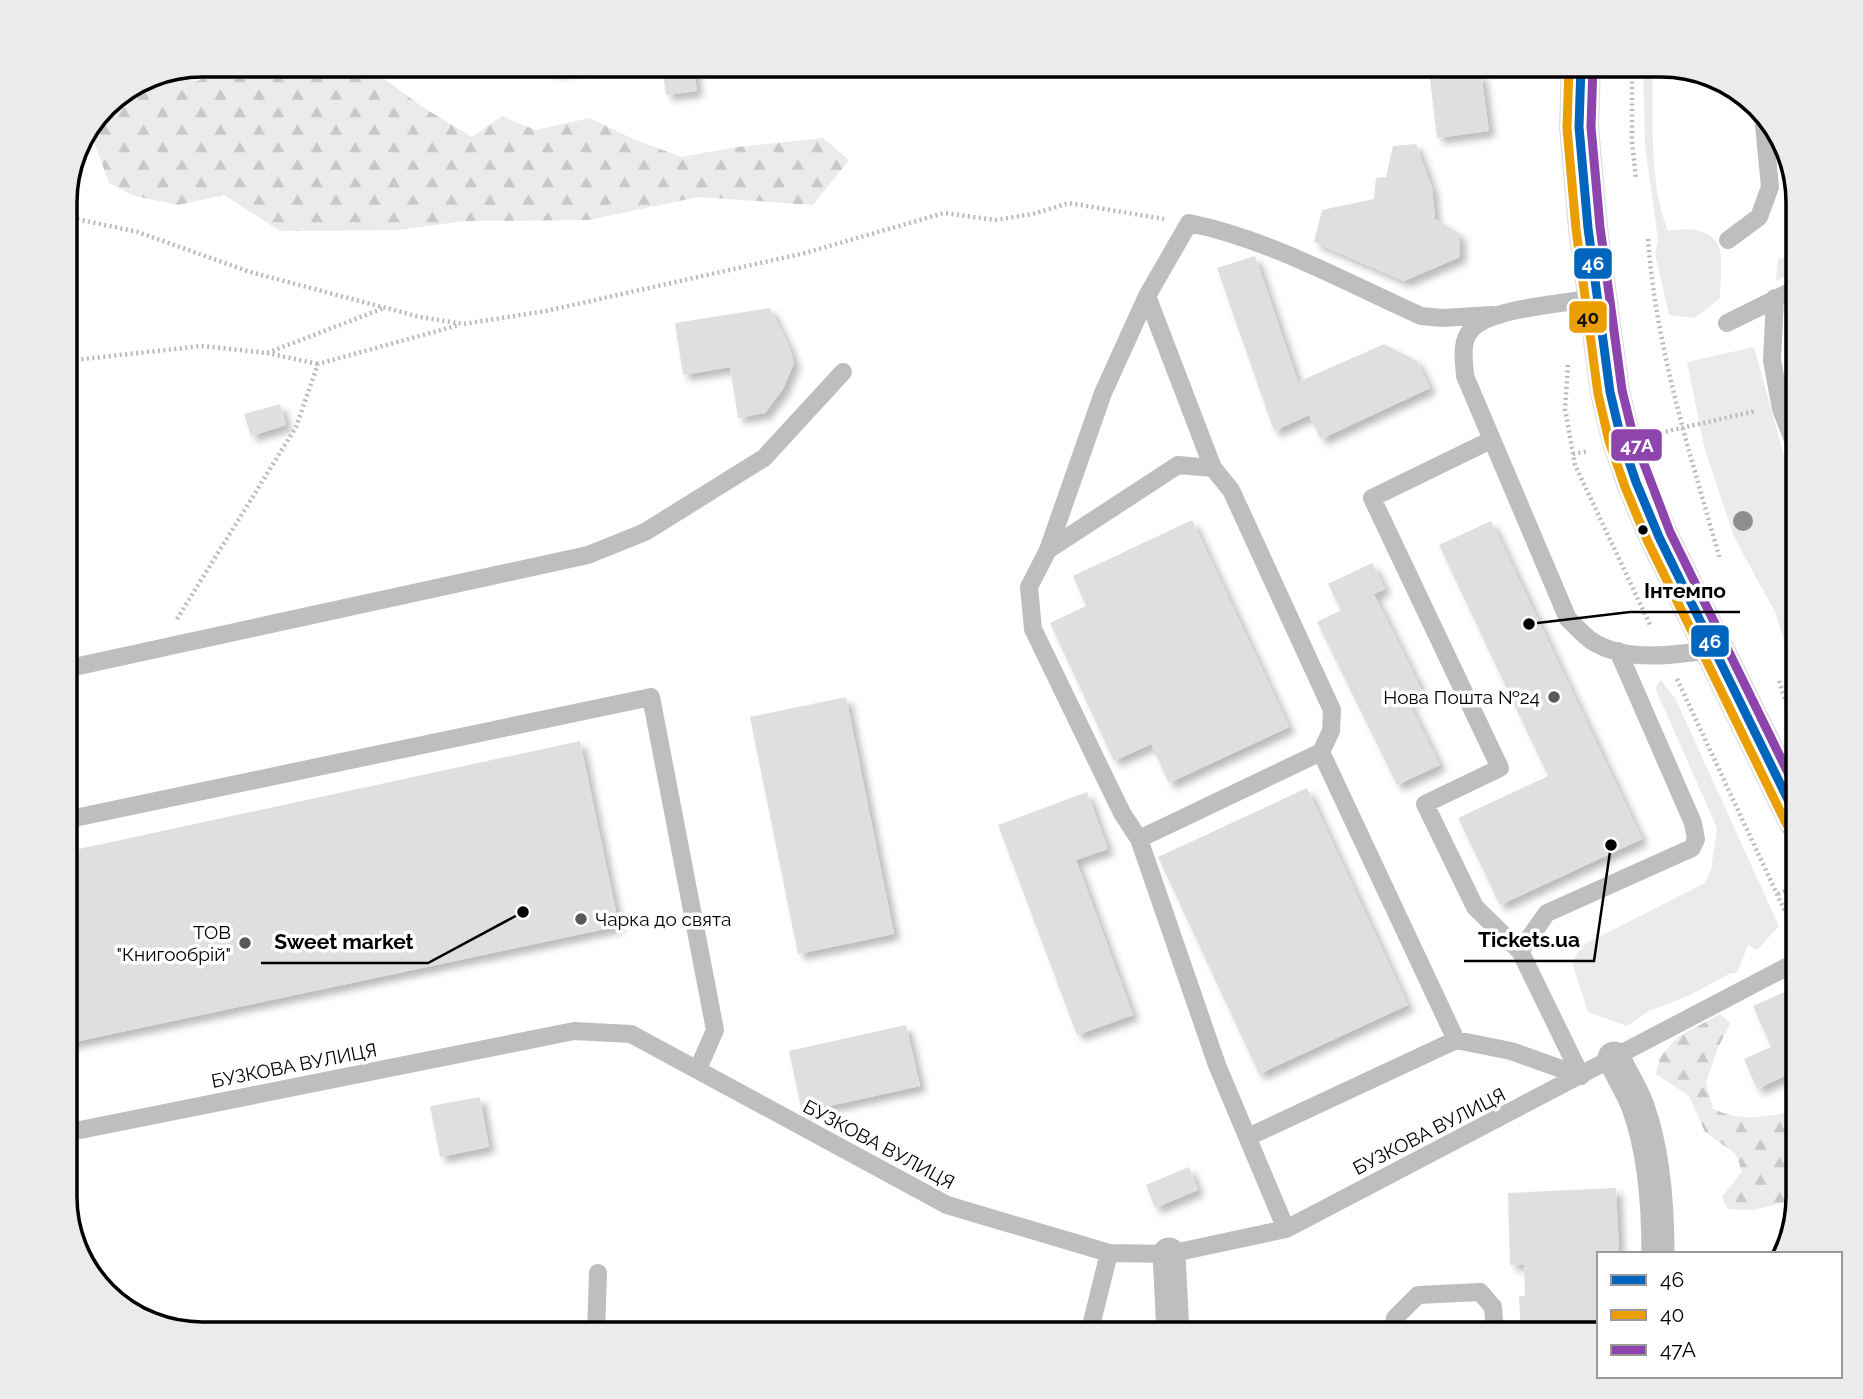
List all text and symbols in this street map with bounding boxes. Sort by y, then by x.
line badge: 46 [1573,247,1613,280]
text: 46 [1582,252,1604,274]
line badge: 40 [1568,300,1608,334]
text: 40 [1577,306,1599,328]
line badge: 47А [1610,428,1663,462]
text: 47А [1620,434,1654,456]
unlabelled marker [1636,523,1650,537]
callout: Інтемпо [1630,570,1740,612]
text: Інтемпо [1644,578,1726,603]
line badge: 46 [1690,624,1730,658]
text: 46 [1699,630,1721,652]
place label: Нова Пошта №24 [1383,686,1540,708]
marker: Нова Пошта №24 [1546,689,1562,705]
place label: Чарка до свята [595,908,731,930]
marker: Чарка до свята [573,911,589,927]
callout: Tickets.ua [1464,919,1594,961]
place label: ТОВ "Книгообрiй" [116,921,231,965]
callout: Sweet market [261,921,428,963]
text: Tickets.ua [1478,927,1580,952]
text: Sweet market [274,929,414,954]
marker: ТОВ "Книгообрiй" [237,935,253,951]
street label: БУЗКОВА ВУЛИЦЯ [209,1038,379,1092]
street label: БУЗКОВА ВУЛИЦЯ [1349,1083,1509,1179]
street label: БУЗКОВА ВУЛИЦЯ [800,1095,958,1193]
legend [1597,1252,1842,1378]
text: 46 [1660,1267,1684,1292]
text: 40 [1660,1302,1684,1327]
text: 47А [1660,1337,1696,1362]

